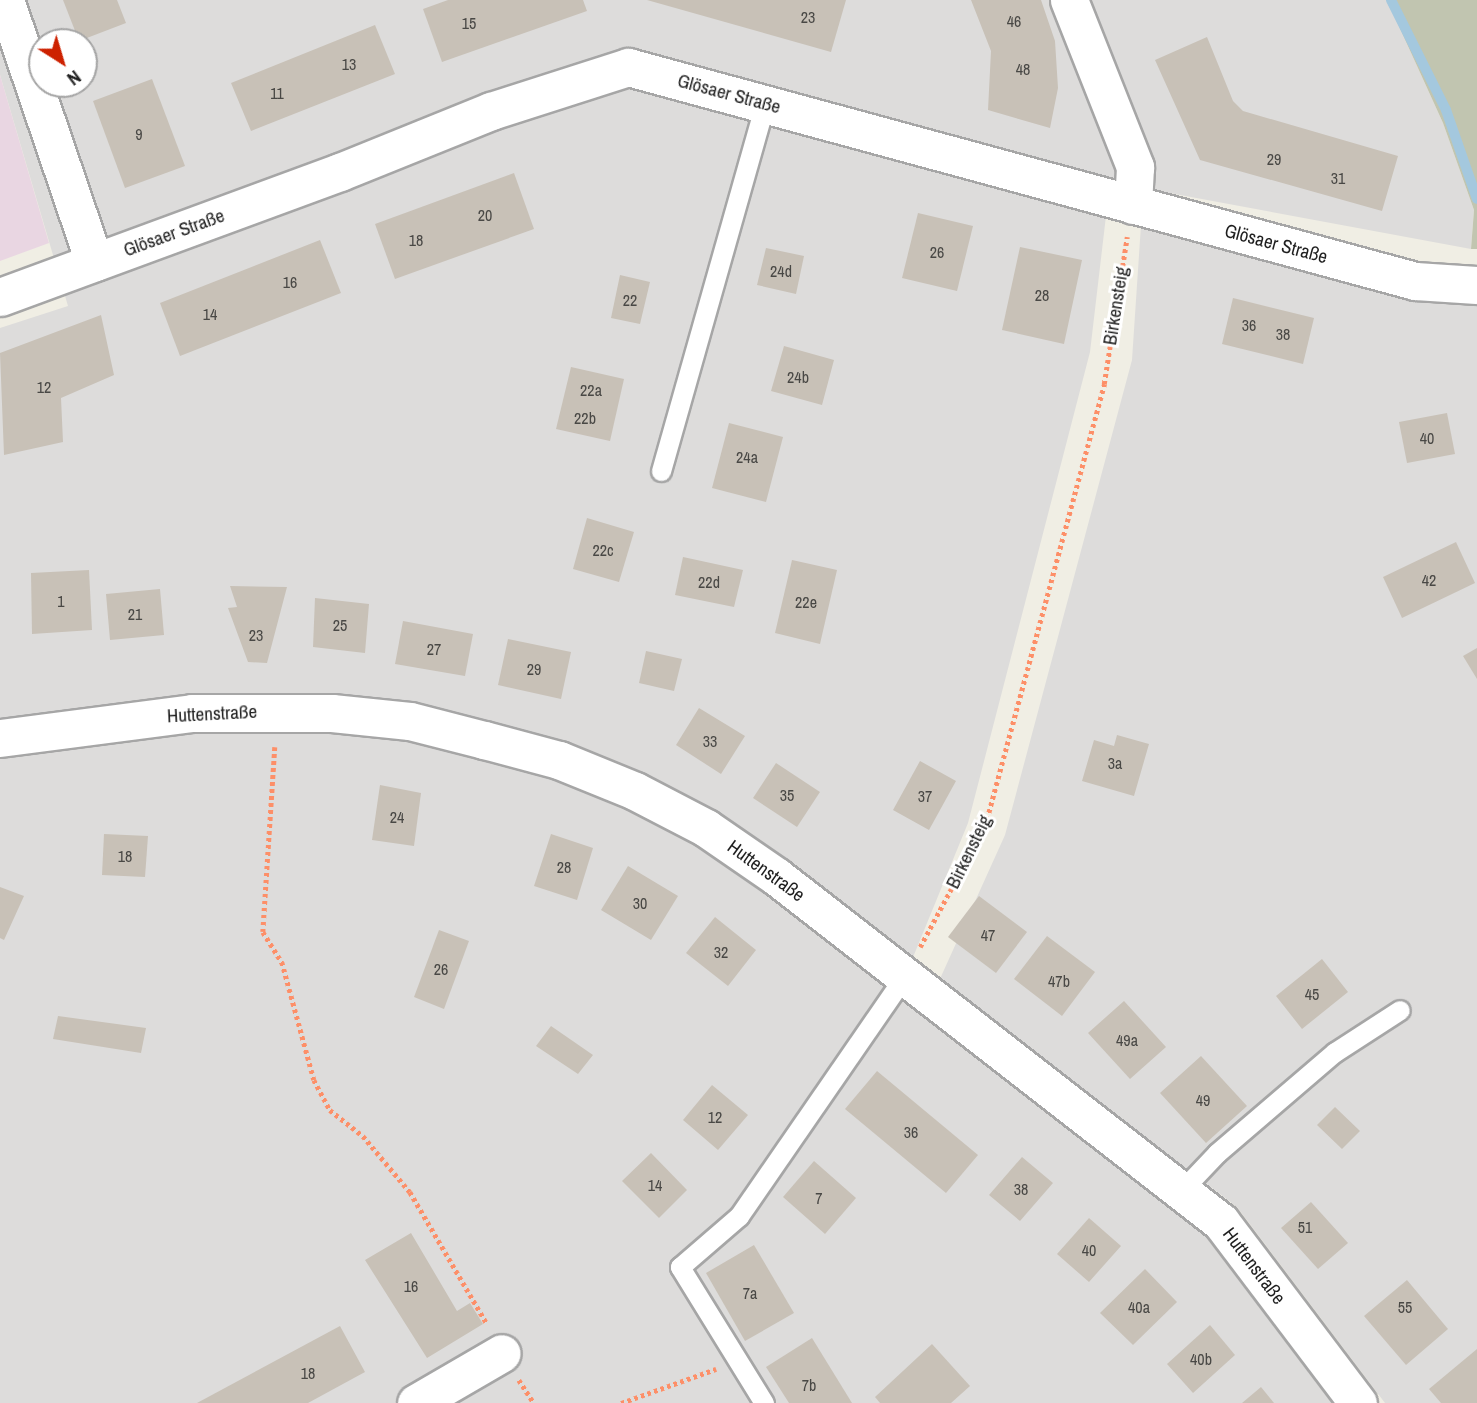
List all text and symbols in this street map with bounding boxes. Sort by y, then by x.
house number: 23 [801,7,815,27]
house number: 46 [1007,11,1021,31]
house number: 15 [462,13,476,33]
north arrow [28,28,98,98]
house number: 13 [342,54,356,74]
house number: 48 [1016,59,1030,79]
text: N [62,64,87,92]
street label: Glösaer Straße [675,69,783,119]
house number: 11 [270,83,284,103]
house number: 9 [135,124,143,144]
house number: 29 [1267,149,1281,169]
house number: 31 [1331,168,1345,188]
street label: Glösaer Straße [120,204,228,262]
house number: 20 [478,205,492,225]
street label: Glösaer Straße [1222,219,1330,269]
house number: 18 [409,230,423,250]
house number: 26 [930,242,944,262]
house number: 24d [770,261,792,281]
street label: Birkensteig [1099,265,1133,347]
house number: 16 [283,272,297,292]
house number: 28 [1035,285,1049,305]
house number: 22 [623,290,637,310]
house number: 14 [203,304,217,324]
house number: 36 [1242,315,1256,335]
house number: 38 [1276,324,1290,344]
house number: 24b [787,367,809,387]
house number: 12 [37,377,51,397]
house number: 22a [580,380,602,400]
house number: 22b [574,408,596,428]
house number: 40 [1420,428,1434,448]
house number: 24a [736,447,758,467]
house number: 22c [592,540,614,560]
house number: 42 [1422,570,1436,590]
house number: 22d [698,572,720,592]
house number: 1 [57,591,65,611]
house number: 22e [795,592,817,612]
house number: 21 [128,604,142,624]
house number: 25 [333,615,347,635]
house number: 23 [249,625,263,645]
house number: 27 [427,639,441,659]
house number: 29 [527,659,541,679]
street label: Huttenstraße [166,700,258,728]
house number: 33 [703,731,717,751]
house number: 3a [1108,753,1122,773]
house number: 35 [780,785,794,805]
house number: 37 [918,786,932,806]
house number: 24 [390,807,404,827]
street label: Birkensteig [941,812,997,892]
street label: Huttenstraße [723,835,809,907]
house number: 18 [118,846,132,866]
house number: 28 [557,857,571,877]
house number: 30 [633,893,647,913]
house number: 47 [981,925,995,945]
house number: 32 [714,942,728,962]
house number: 26 [434,959,448,979]
house number: 47b [1048,971,1070,991]
house number: 45 [1305,984,1319,1004]
house number: 49a [1116,1030,1138,1050]
house number: 49 [1196,1090,1210,1110]
house number: 12 [708,1107,722,1127]
house number: 36 [904,1122,918,1142]
house number: 14 [648,1175,662,1195]
house number: 38 [1014,1179,1028,1199]
house number: 7 [815,1188,823,1208]
house number: 51 [1298,1217,1312,1237]
street label: Huttenstraße [1218,1223,1290,1309]
house number: 40 [1082,1240,1096,1260]
house number: 16 [404,1276,418,1296]
house number: 7a [743,1283,757,1303]
house number: 40a [1128,1297,1150,1317]
house number: 55 [1398,1297,1412,1317]
house number: 40b [1190,1349,1212,1369]
house number: 18 [301,1363,315,1383]
house number: 7b [802,1375,816,1395]

